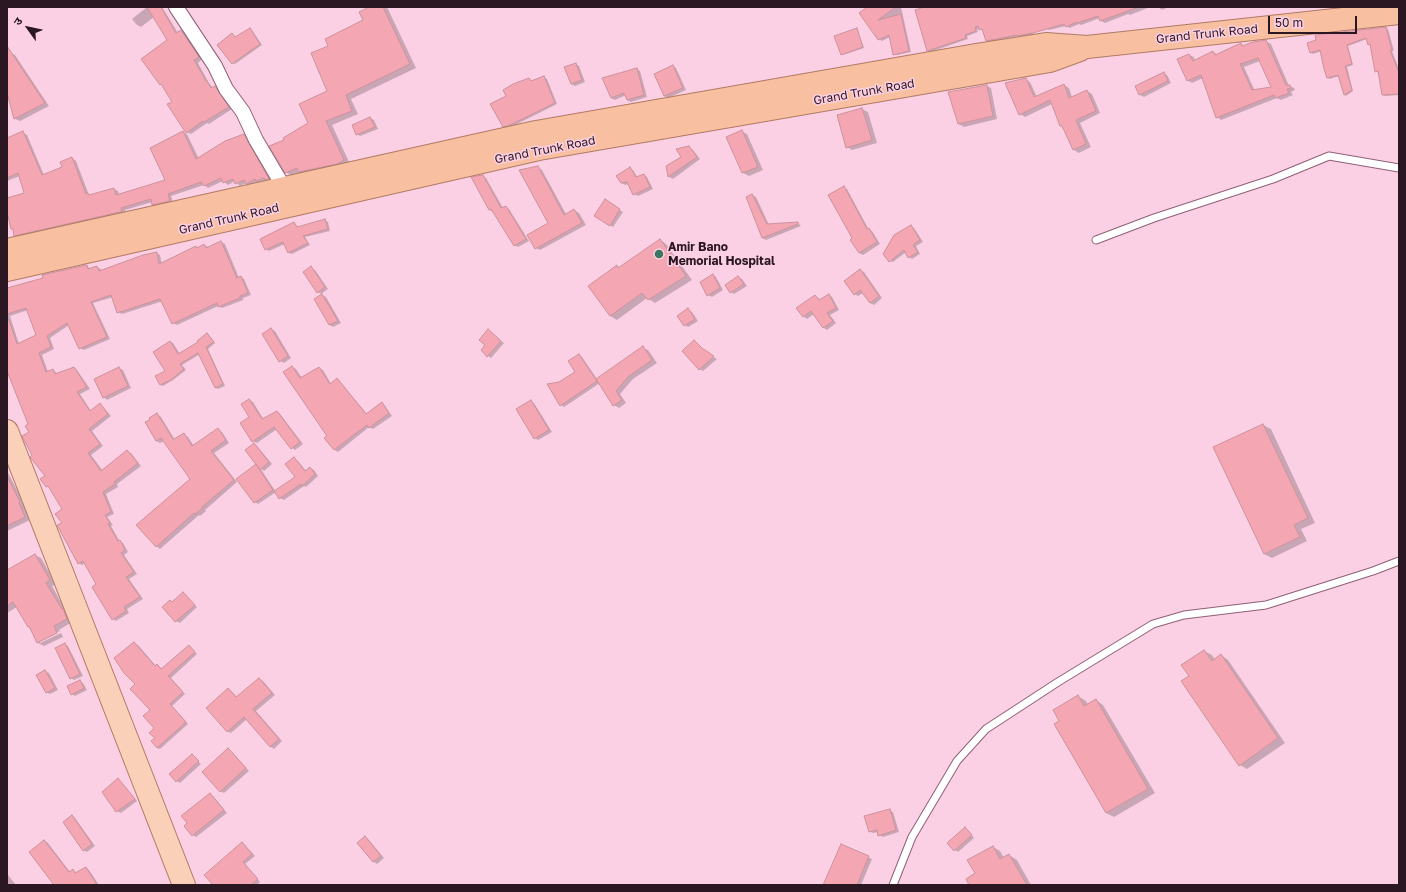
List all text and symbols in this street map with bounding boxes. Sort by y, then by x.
north arrow [8,8,48,48]
scale bar [1270,8,1359,34]
text: उ [10,15,25,27]
text: 50 m [1275,15,1303,30]
street label: Grand Trunk Road [1155,21,1259,47]
street label: Grand Trunk Road [812,76,916,108]
street label: Grand Trunk Road [493,133,597,167]
street label: Grand Trunk Road [177,200,281,238]
place label: Amir Bano Memorial Hospital [668,240,775,268]
marker: Amir Bano Memorial Hospital [653,248,665,260]

